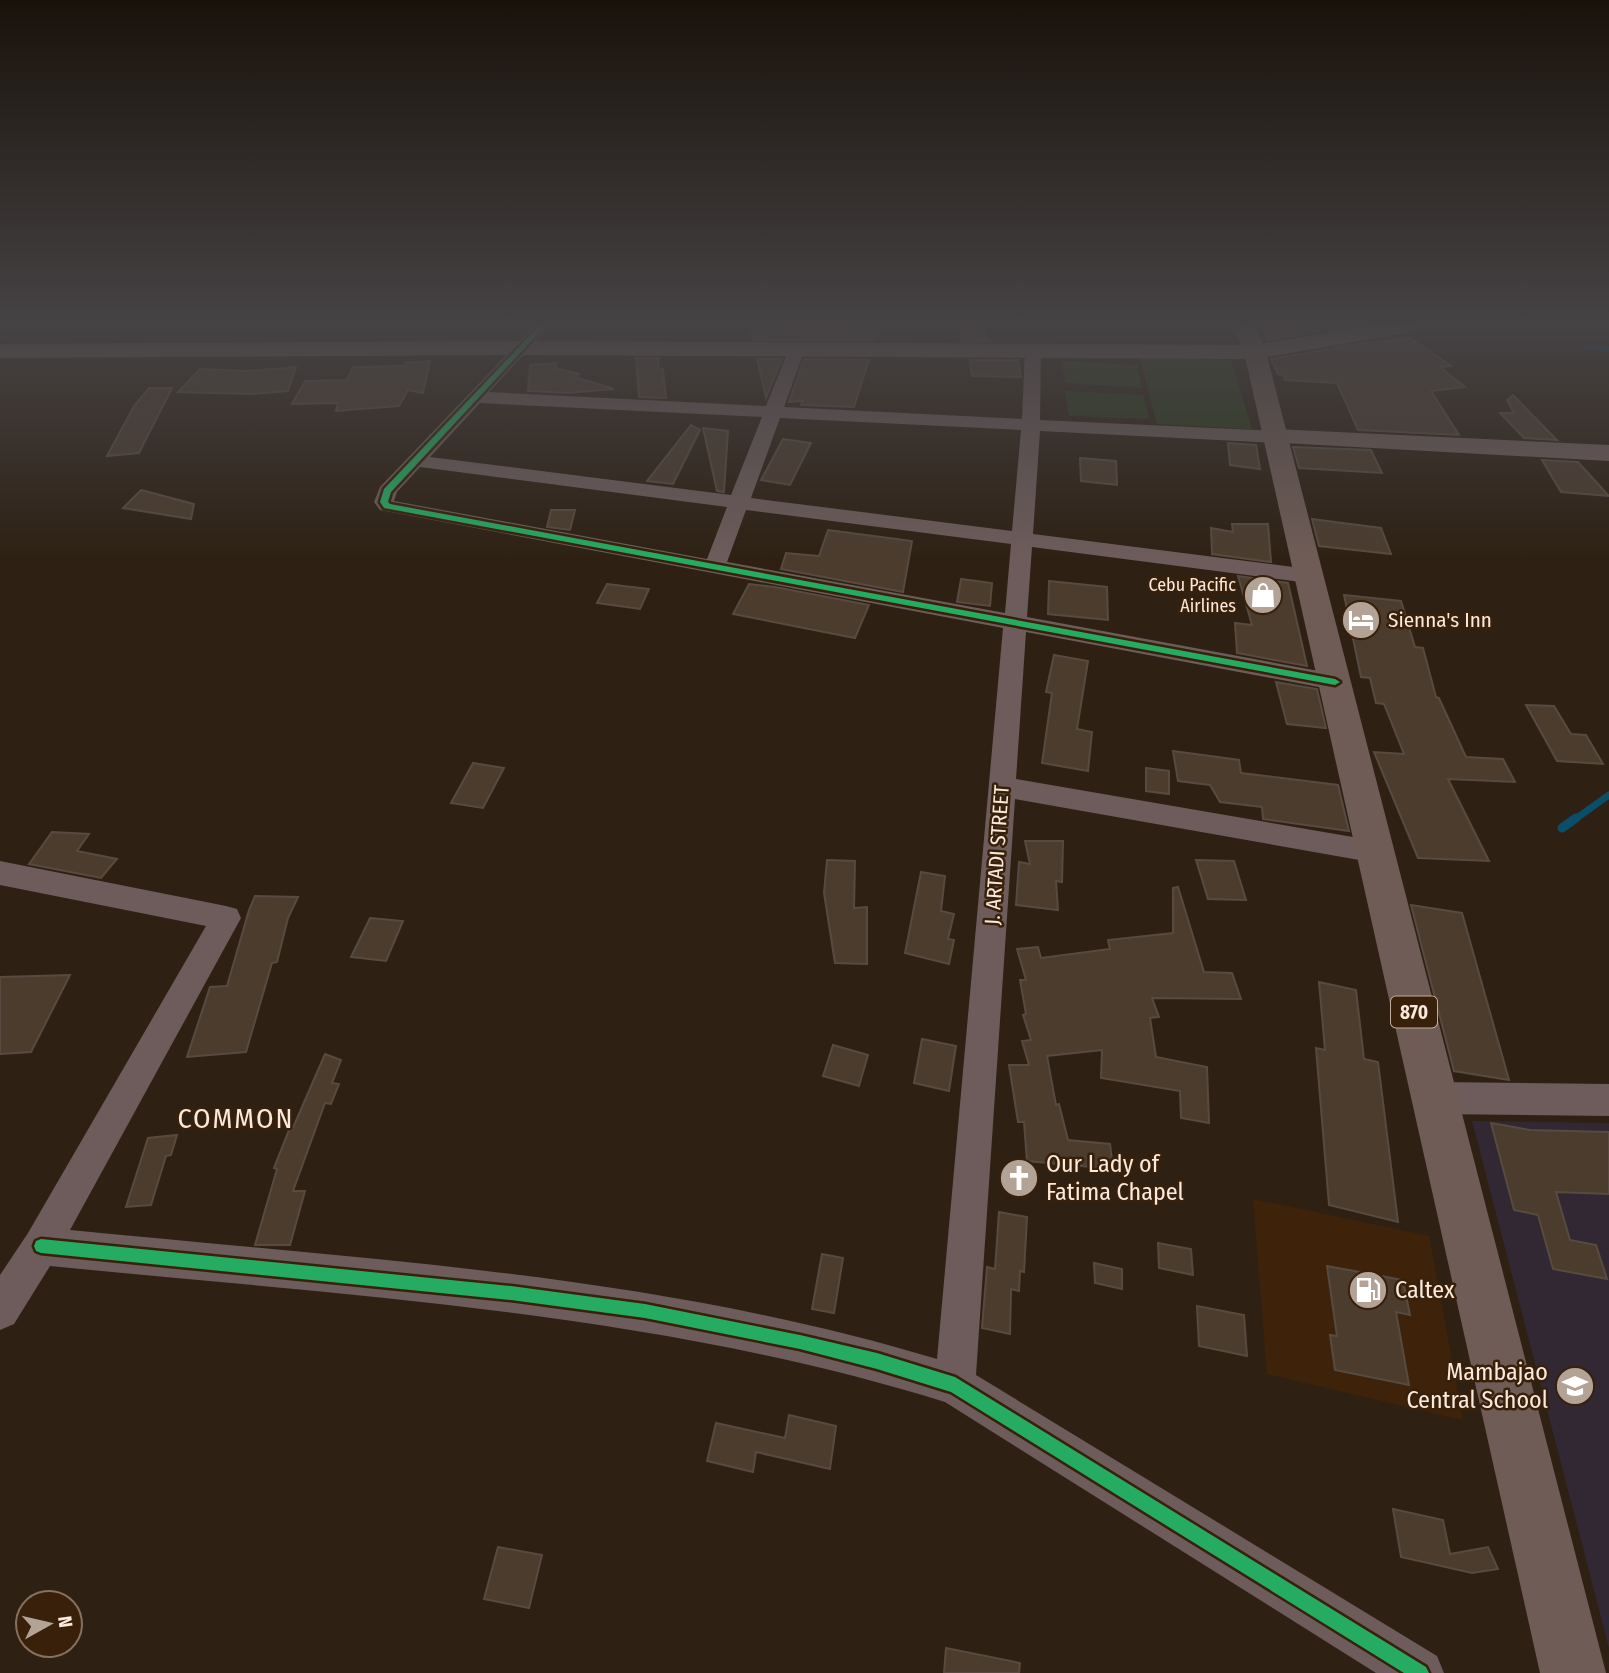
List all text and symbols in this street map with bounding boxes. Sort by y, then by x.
place label: Cebu Pacific Airlines [1148,574,1236,617]
shop icon: Cebu Pacific Airlines [1242,574,1284,616]
hotel icon: Sienna's Inn [1340,599,1382,641]
place label: Sienna's Inn [1388,607,1492,633]
street label: J. ARTADI STREET [979,784,1015,926]
road number: 870 [1391,996,1437,1028]
district label: COMMON [177,1102,295,1135]
place label: Our Lady of Fatima Chapel [1046,1150,1184,1206]
church icon: Our Lady of Fatima Chapel [998,1157,1040,1199]
fuel station icon: Caltex [1347,1269,1389,1311]
place label: Caltex [1395,1276,1455,1304]
place label: Mambajao Central School [1406,1358,1548,1414]
school or university icon: Mambajao Central School [1554,1365,1596,1407]
north arrow [14,1589,84,1659]
text: N [53,1614,78,1629]

